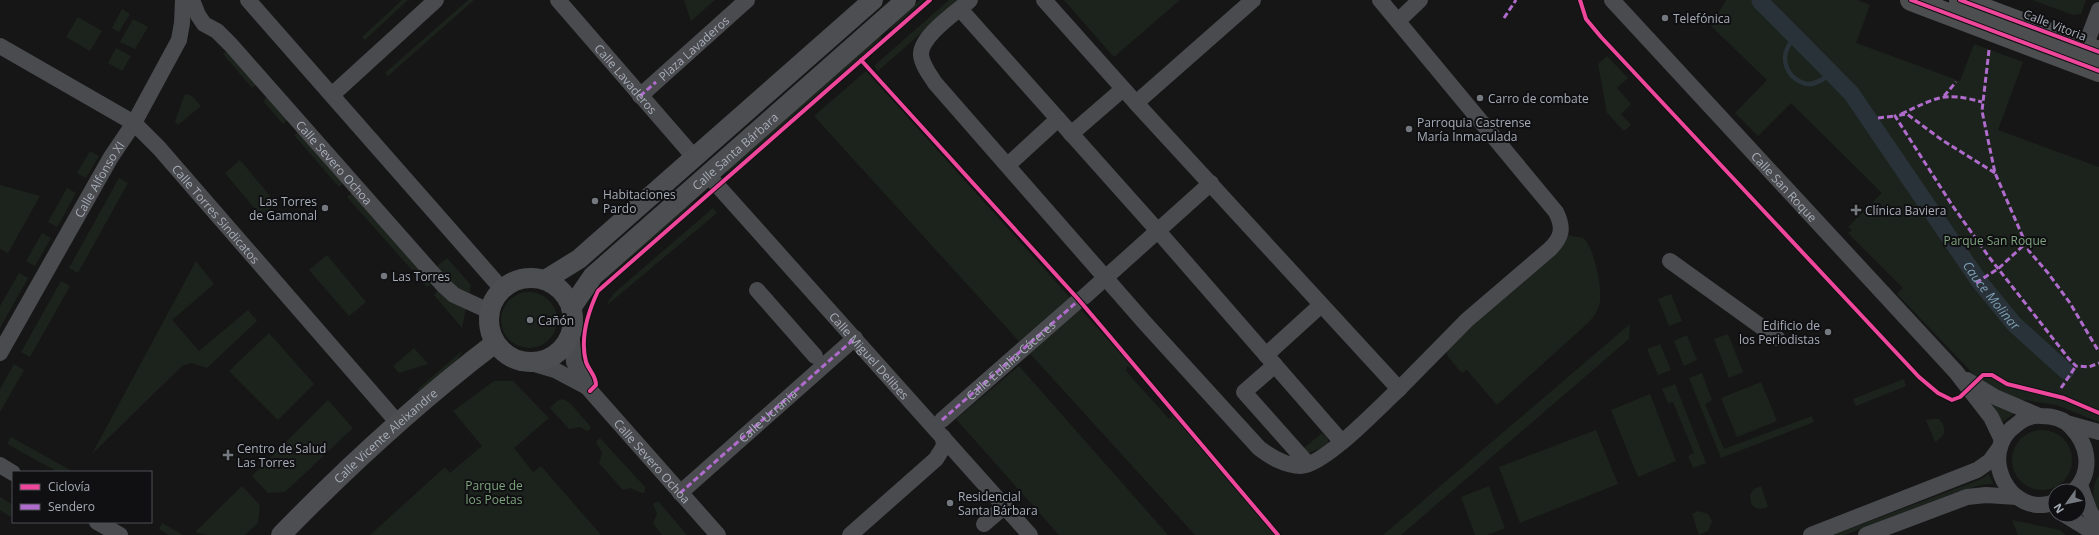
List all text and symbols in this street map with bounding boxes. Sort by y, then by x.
street label: Calle Vitoria [2021,5,2089,45]
place label: Telefónica [1673,10,1730,27]
street label: Plaza Lavaderos [654,11,733,84]
marker: Telefónica [1660,13,1670,23]
street label: Calle Lavaderos [591,40,661,118]
place label: Carro de combate [1488,90,1589,107]
marker: Carro de combate [1475,93,1485,103]
street label: Calle Santa Bárbara [688,108,782,194]
place label: Parroquia Castrense María Inmaculada [1417,114,1531,145]
street label: Calle Severo Ochoa [292,116,377,208]
marker: Parroquia Castrense María Inmaculada [1404,124,1414,134]
street label: Calle Alfonso XI [70,138,128,220]
street label: Calle San Roque [1748,148,1821,225]
street label: Calle Torres Sindicatos [168,160,264,267]
place label: Habitaciones Pardo [603,186,676,217]
place label: Las Torres de Gamonal [249,193,317,224]
marker: Habitaciones Pardo [590,196,600,206]
place label: Clínica Baviera [1865,202,1946,219]
marker: Las Torres de Gamonal [320,203,330,213]
marker: Clínica Baviera [1850,204,1862,216]
park label: Parque San Roque [1943,232,2047,249]
water label: Cauce Molinar [1959,257,2025,335]
place label: Las Torres [392,268,450,285]
marker: Las Torres [379,271,389,281]
street label: Calle Miguel Delibes [826,308,913,403]
place label: Cañón [538,312,574,329]
marker: Cañón [525,315,535,325]
street label: Calle Eulalia Cáceres [962,316,1059,404]
place label: Edificio de los Periodistas [1739,317,1820,348]
marker: Edificio de los Periodistas [1823,327,1833,337]
street label: Calle Vicente Aleixandre [330,384,441,487]
street label: Calle Ucrania [735,385,801,446]
street label: Calle Severo Ochoa [610,415,695,507]
place label: Centro de Salud Las Torres [237,440,326,471]
marker: Centro de Salud Las Torres [222,449,234,461]
legend [12,471,152,523]
park label: Parque de los Poetas [465,477,523,508]
text: Ciclovía [48,478,90,495]
north arrow [2047,483,2087,523]
place label: Residencial Santa Bárbara [958,488,1038,519]
text: Sendero [48,498,95,515]
marker: Residencial Santa Bárbara [945,498,955,508]
text: N [2049,501,2067,517]

